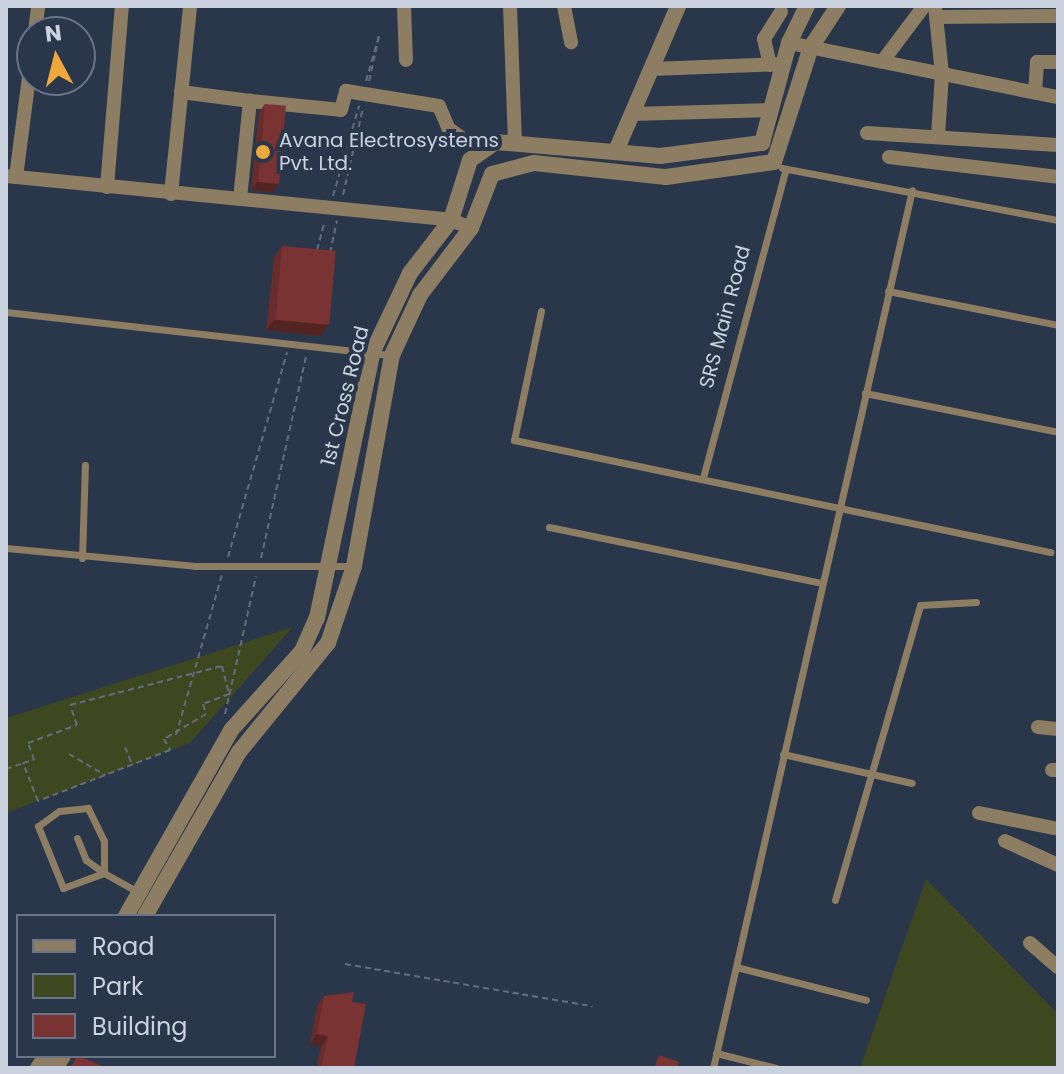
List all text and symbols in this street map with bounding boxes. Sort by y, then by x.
north arrow [16,16,96,96]
text: N [43,17,63,50]
place label: Avana Electrosystems Pvt. Ltd. [279,128,499,175]
marker: Avana Electrosystems Pvt. Ltd. [254,143,272,161]
street label: SRS Main Road [694,243,756,391]
street label: 1st Cross Road [316,324,374,468]
legend [16,914,276,1058]
text: Road [92,930,154,963]
text: Park [92,970,143,1003]
text: Building [92,1010,188,1043]

